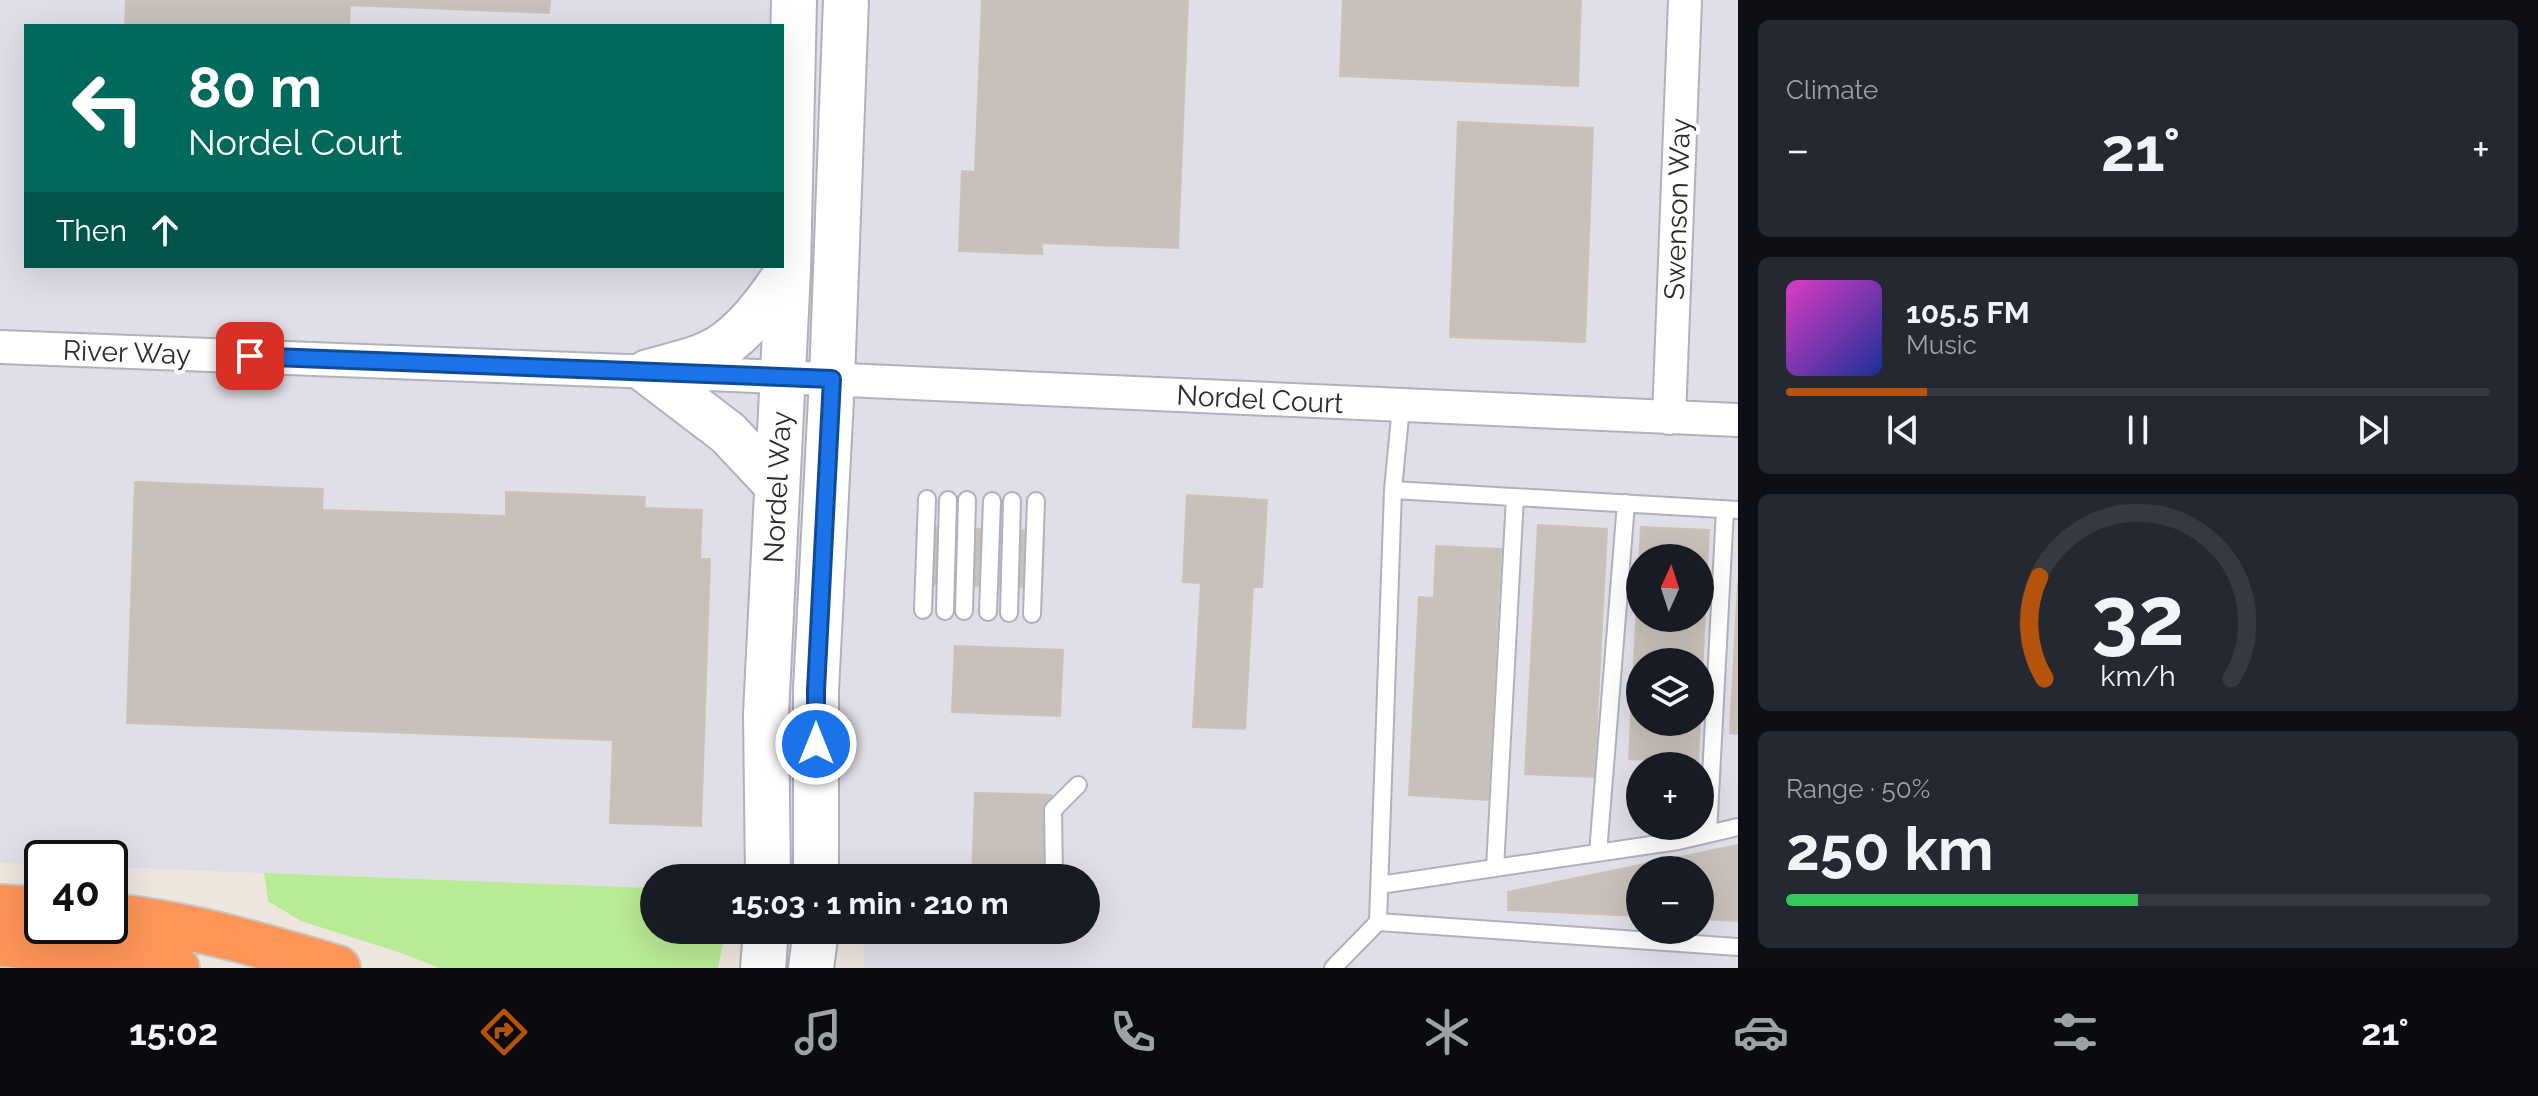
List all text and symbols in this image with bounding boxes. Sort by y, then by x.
text: 80 m [188,54,322,120]
icon: left [56,56,160,160]
text: Climate [1786,75,1878,105]
text: 21° [2101,115,2180,185]
street label: Swenson Way [1658,117,1697,301]
text: Nordel Court [188,121,403,163]
text: − [1786,124,1810,175]
text: + [2472,124,2490,175]
icon: ahead [143,208,187,252]
text: Then [56,213,127,248]
text: 105.5 FM [1906,295,2030,330]
pin [216,322,284,390]
text: Music [1906,330,1977,360]
street label: River Way [62,334,192,371]
icon: arrive [228,334,272,378]
street label: Nordel Court [1176,379,1345,420]
icon: previous [1881,408,1925,452]
icon: pause [2116,408,2160,452]
icon: next [2351,408,2395,452]
street label: Nordel Way [757,410,798,564]
north arrow [1626,544,1714,632]
map controls [1626,544,1714,944]
text: 32 [2091,566,2185,663]
button: layers [1626,648,1714,736]
text: km/h [2100,659,2176,693]
position arrow [774,702,858,786]
button: + [1626,752,1714,840]
text: Range · 50% [1786,774,1930,804]
text: 250 km [1786,814,1994,884]
speed limit sign: 40 [24,840,128,944]
button: − [1626,856,1714,944]
text: 15:03 · 1 min · 210 m [731,886,1009,921]
icon: directions [476,1004,532,1060]
icon: music [790,1004,846,1060]
icon: phone [1105,1004,1161,1060]
icon: climate [1419,1004,1475,1060]
icon: car [1733,1004,1789,1060]
icon: filters [2047,1004,2103,1060]
text: 15:02 [129,1011,218,1053]
text: 21° [2361,1011,2409,1053]

